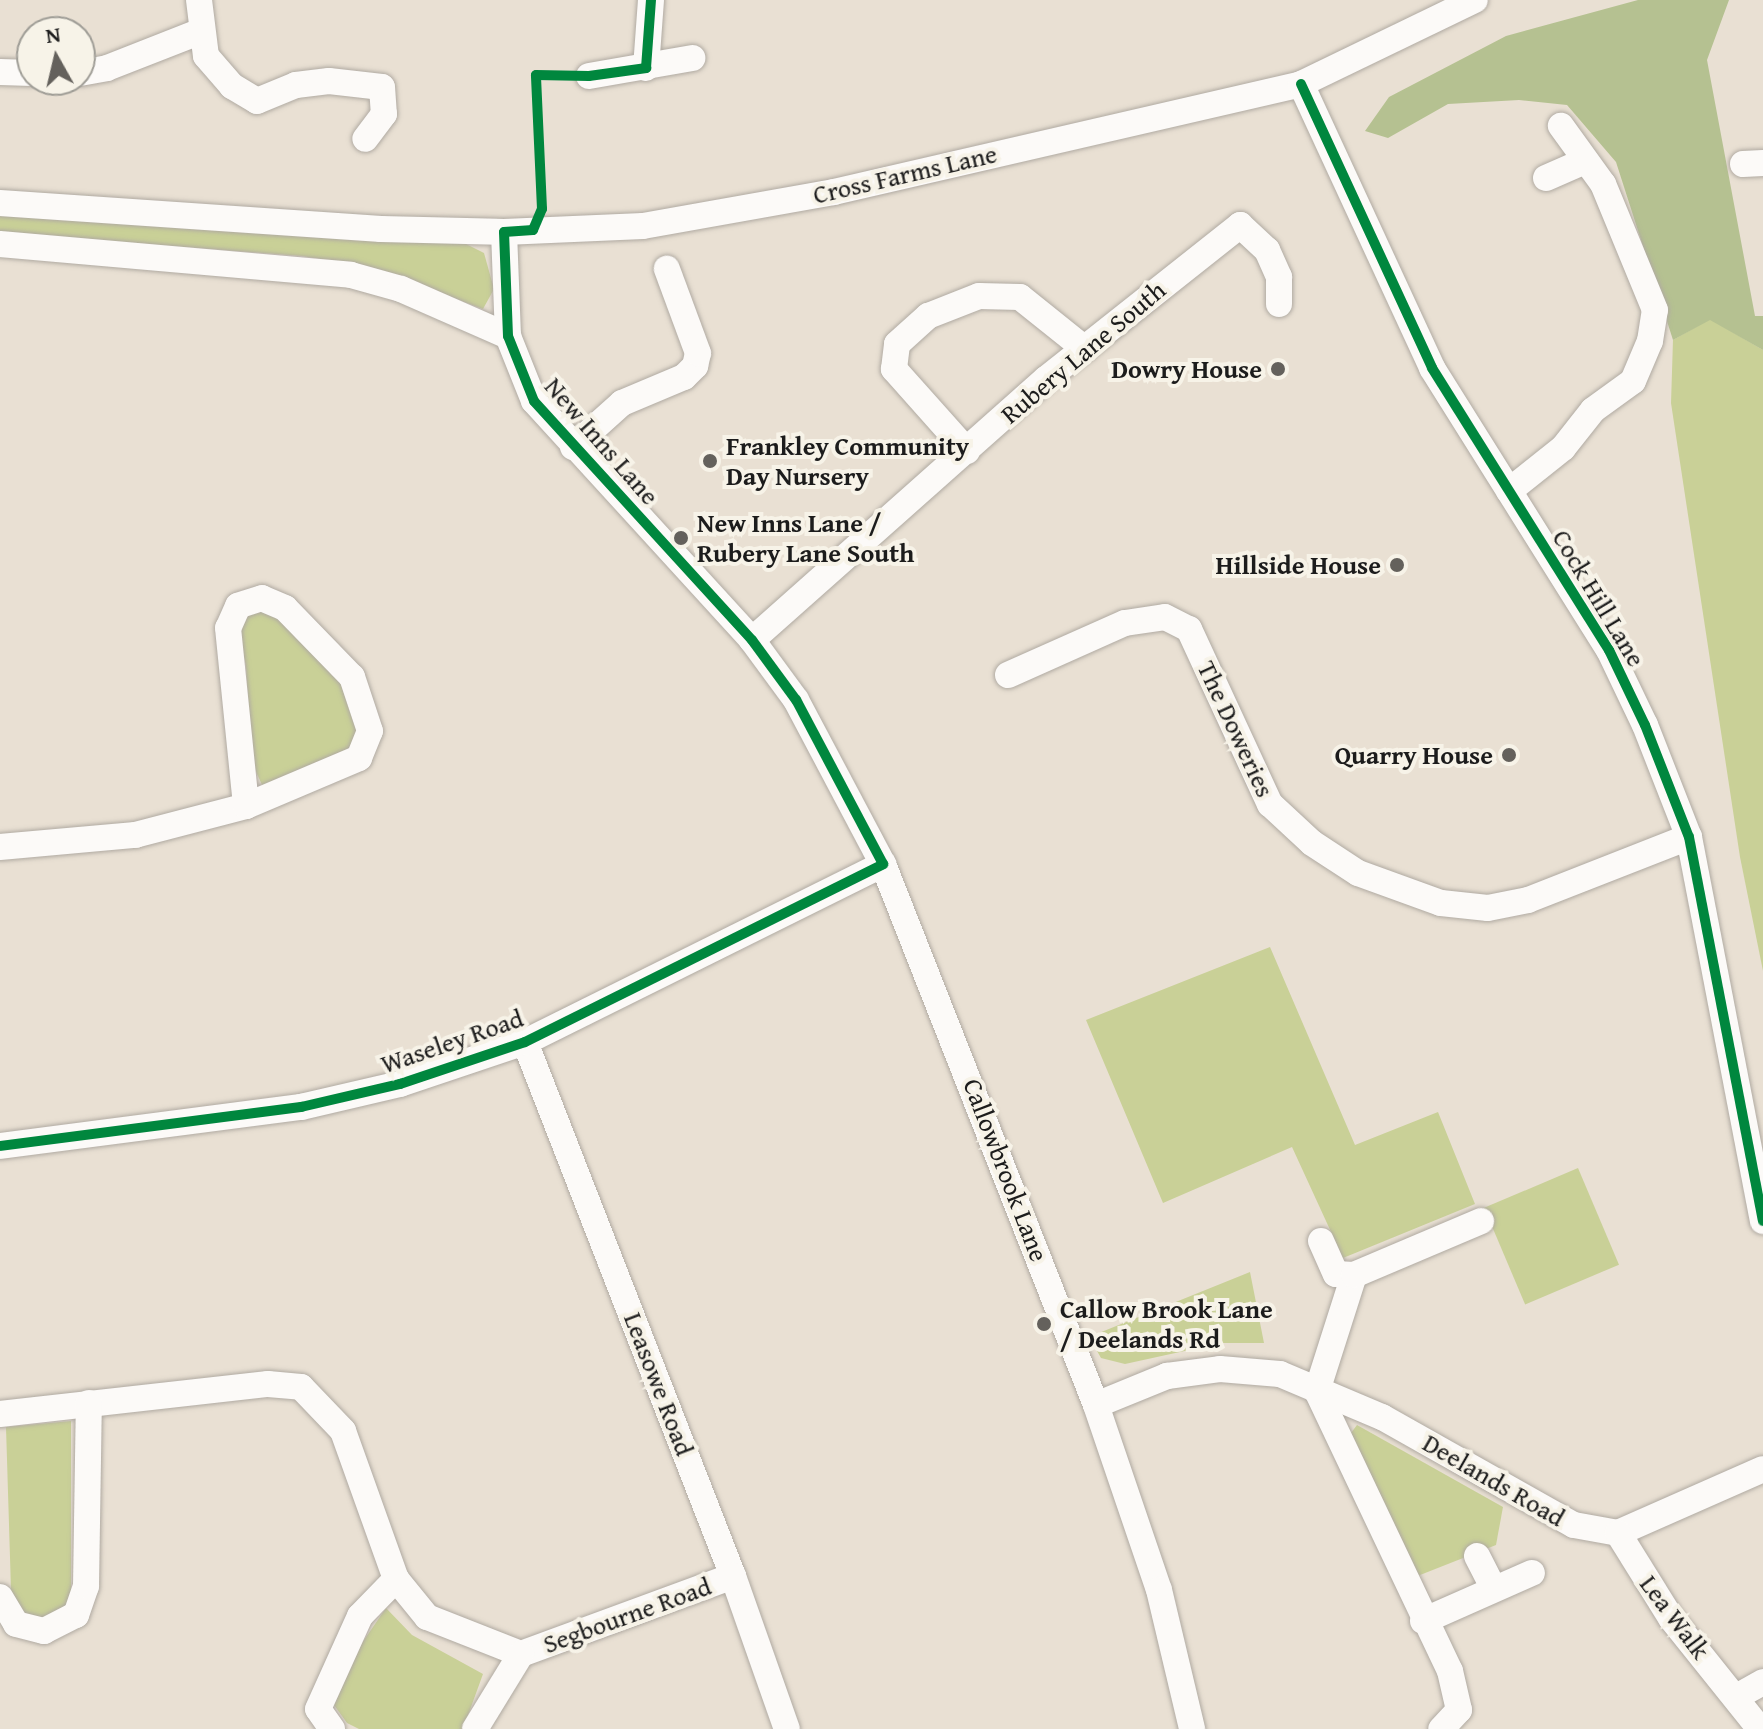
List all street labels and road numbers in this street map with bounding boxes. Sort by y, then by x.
street label: Cross Farms Lane [810,138,1000,210]
street label: Rubery Lane South [994,274,1172,430]
street label: New Inns Lane [538,371,666,511]
street label: Cock Hill Lane [1546,524,1652,672]
street label: The Doweries [1191,656,1281,802]
street label: Waseley Road [377,1002,527,1080]
street label: Callowbrook Lane [957,1074,1055,1266]
street label: Leasowe Road [617,1308,701,1460]
street label: Deelands Road [1417,1427,1571,1533]
street label: Lea Walk [1633,1569,1717,1665]
street label: Segbourne Road [539,1570,715,1660]

